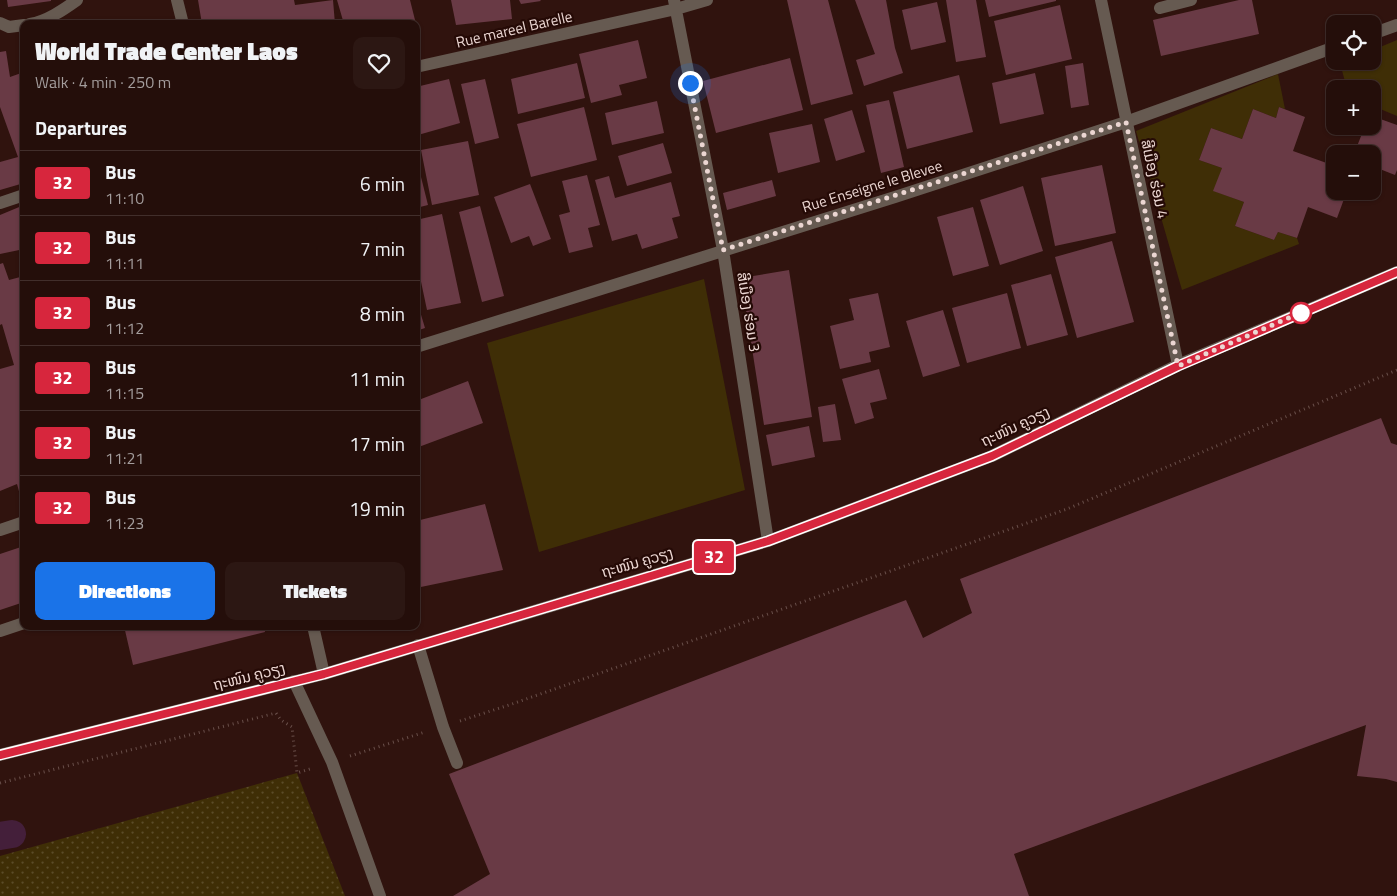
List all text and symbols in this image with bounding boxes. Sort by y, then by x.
street label: Rue mareel Barelle [453,4,575,54]
map controls [1326,15,1381,200]
button: locate [1326,15,1381,70]
text: World Trade Center Laos [35,33,298,69]
button: heart [353,37,405,89]
text: Walk · 4 min · 250 m [35,70,171,94]
your location [678,71,703,96]
button: + [1326,80,1381,135]
text: Departures [35,113,127,142]
street label: ສີເມືອງ ຮ່ອມ 4 [1135,137,1175,221]
button: − [1326,145,1381,200]
street label: Rue Enseigne le Blevee [799,154,945,218]
text: Bus [105,157,136,186]
text: 32 [52,169,73,196]
text: 6 min [360,169,405,198]
text: 11:10 [105,186,144,210]
text: Bus [105,222,136,251]
text: 32 [52,234,73,261]
text: 7 min [360,234,405,263]
text: 11:11 [105,251,144,275]
street label: ສີເມືອງ ຮ່ອມ 3 [731,270,767,354]
text: Bus [105,287,136,316]
text: 32 [52,299,73,326]
text: 8 min [360,299,405,328]
unlabelled marker [1290,302,1312,324]
text: 11:12 [105,316,144,340]
text: Bus [105,352,136,381]
text: 32 [52,364,73,391]
text: 11 min [349,364,405,393]
text: 11:15 [105,381,144,405]
street label: ຖະໜົນ ຄູວຽງ [977,400,1053,452]
text: Bus [105,417,136,446]
text: 32 [52,429,73,456]
text: 17 min [349,429,405,458]
text: 11:21 [105,446,144,470]
text: Bus [105,482,136,511]
text: 32 [52,494,73,521]
text: 19 min [349,494,405,523]
text: 11:23 [105,511,144,535]
street label: ຖະໜົນ ຄູວຽງ [598,541,676,583]
line badge: 32 [692,541,736,573]
text: 32 [704,543,724,570]
button: Directions [35,562,215,620]
button: Tickets [225,562,405,620]
street label: ຖະໜົນ ຄູວຽງ [210,656,288,696]

